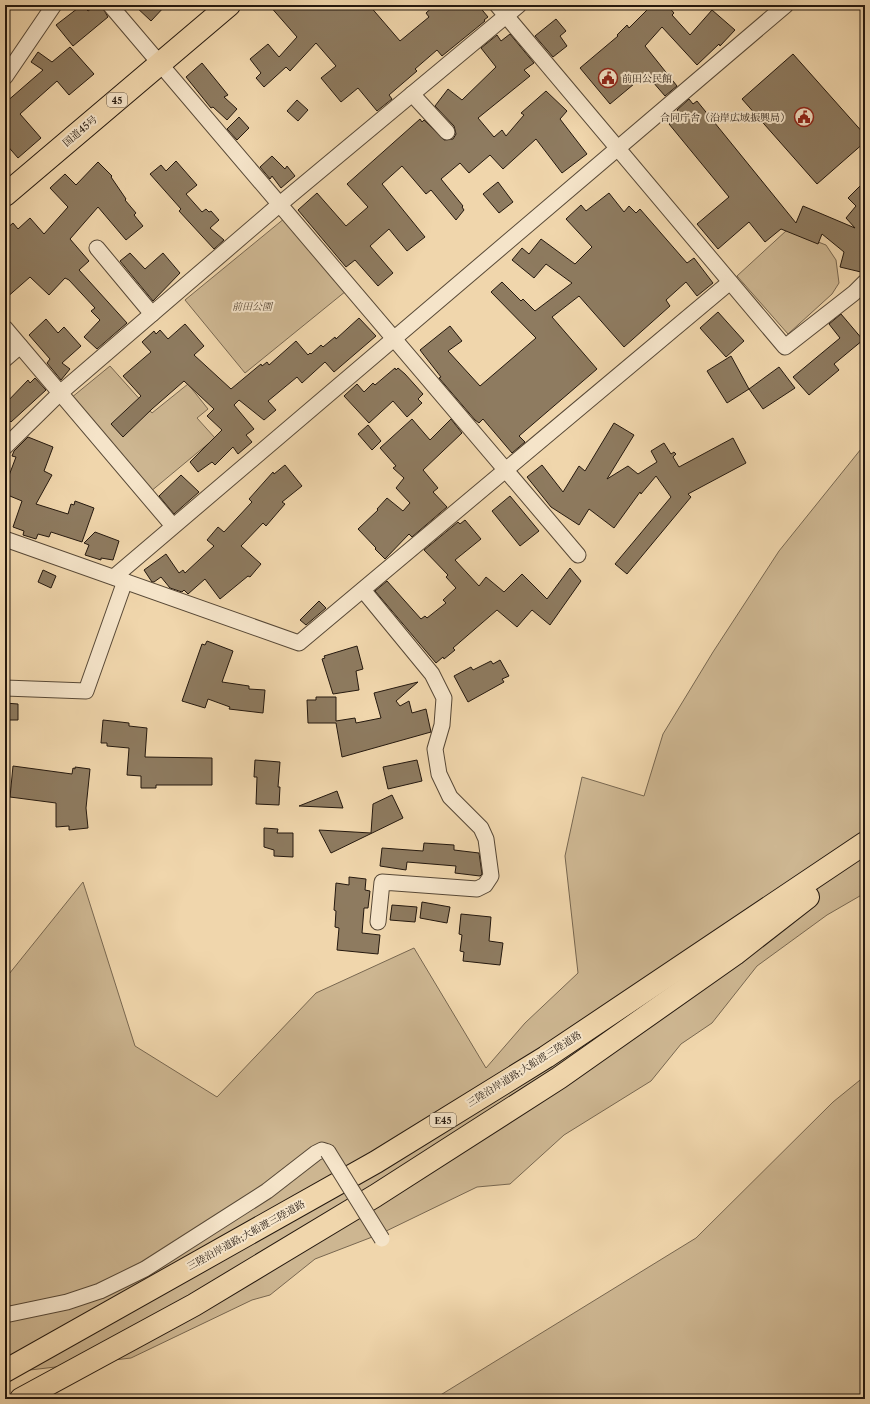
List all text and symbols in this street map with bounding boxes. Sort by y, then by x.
public building icon: 前田公民館 [597,67,619,89]
place label: 前田公民館 [622,72,672,85]
road number: 45 [107,93,127,107]
public building icon: 合同庁舎（沿岸広域振興局） [793,106,815,128]
place label: 合同庁舎（沿岸広域振興局） [660,111,790,124]
street label: 国道45号 [60,113,100,149]
park label: 前田公園 [232,300,274,313]
street label: 三陸沿岸道路;大船渡三陸道路 [464,1028,584,1110]
road number: E45 [430,1113,456,1127]
street label: 三陸沿岸道路;大船渡三陸道路 [185,1197,307,1273]

